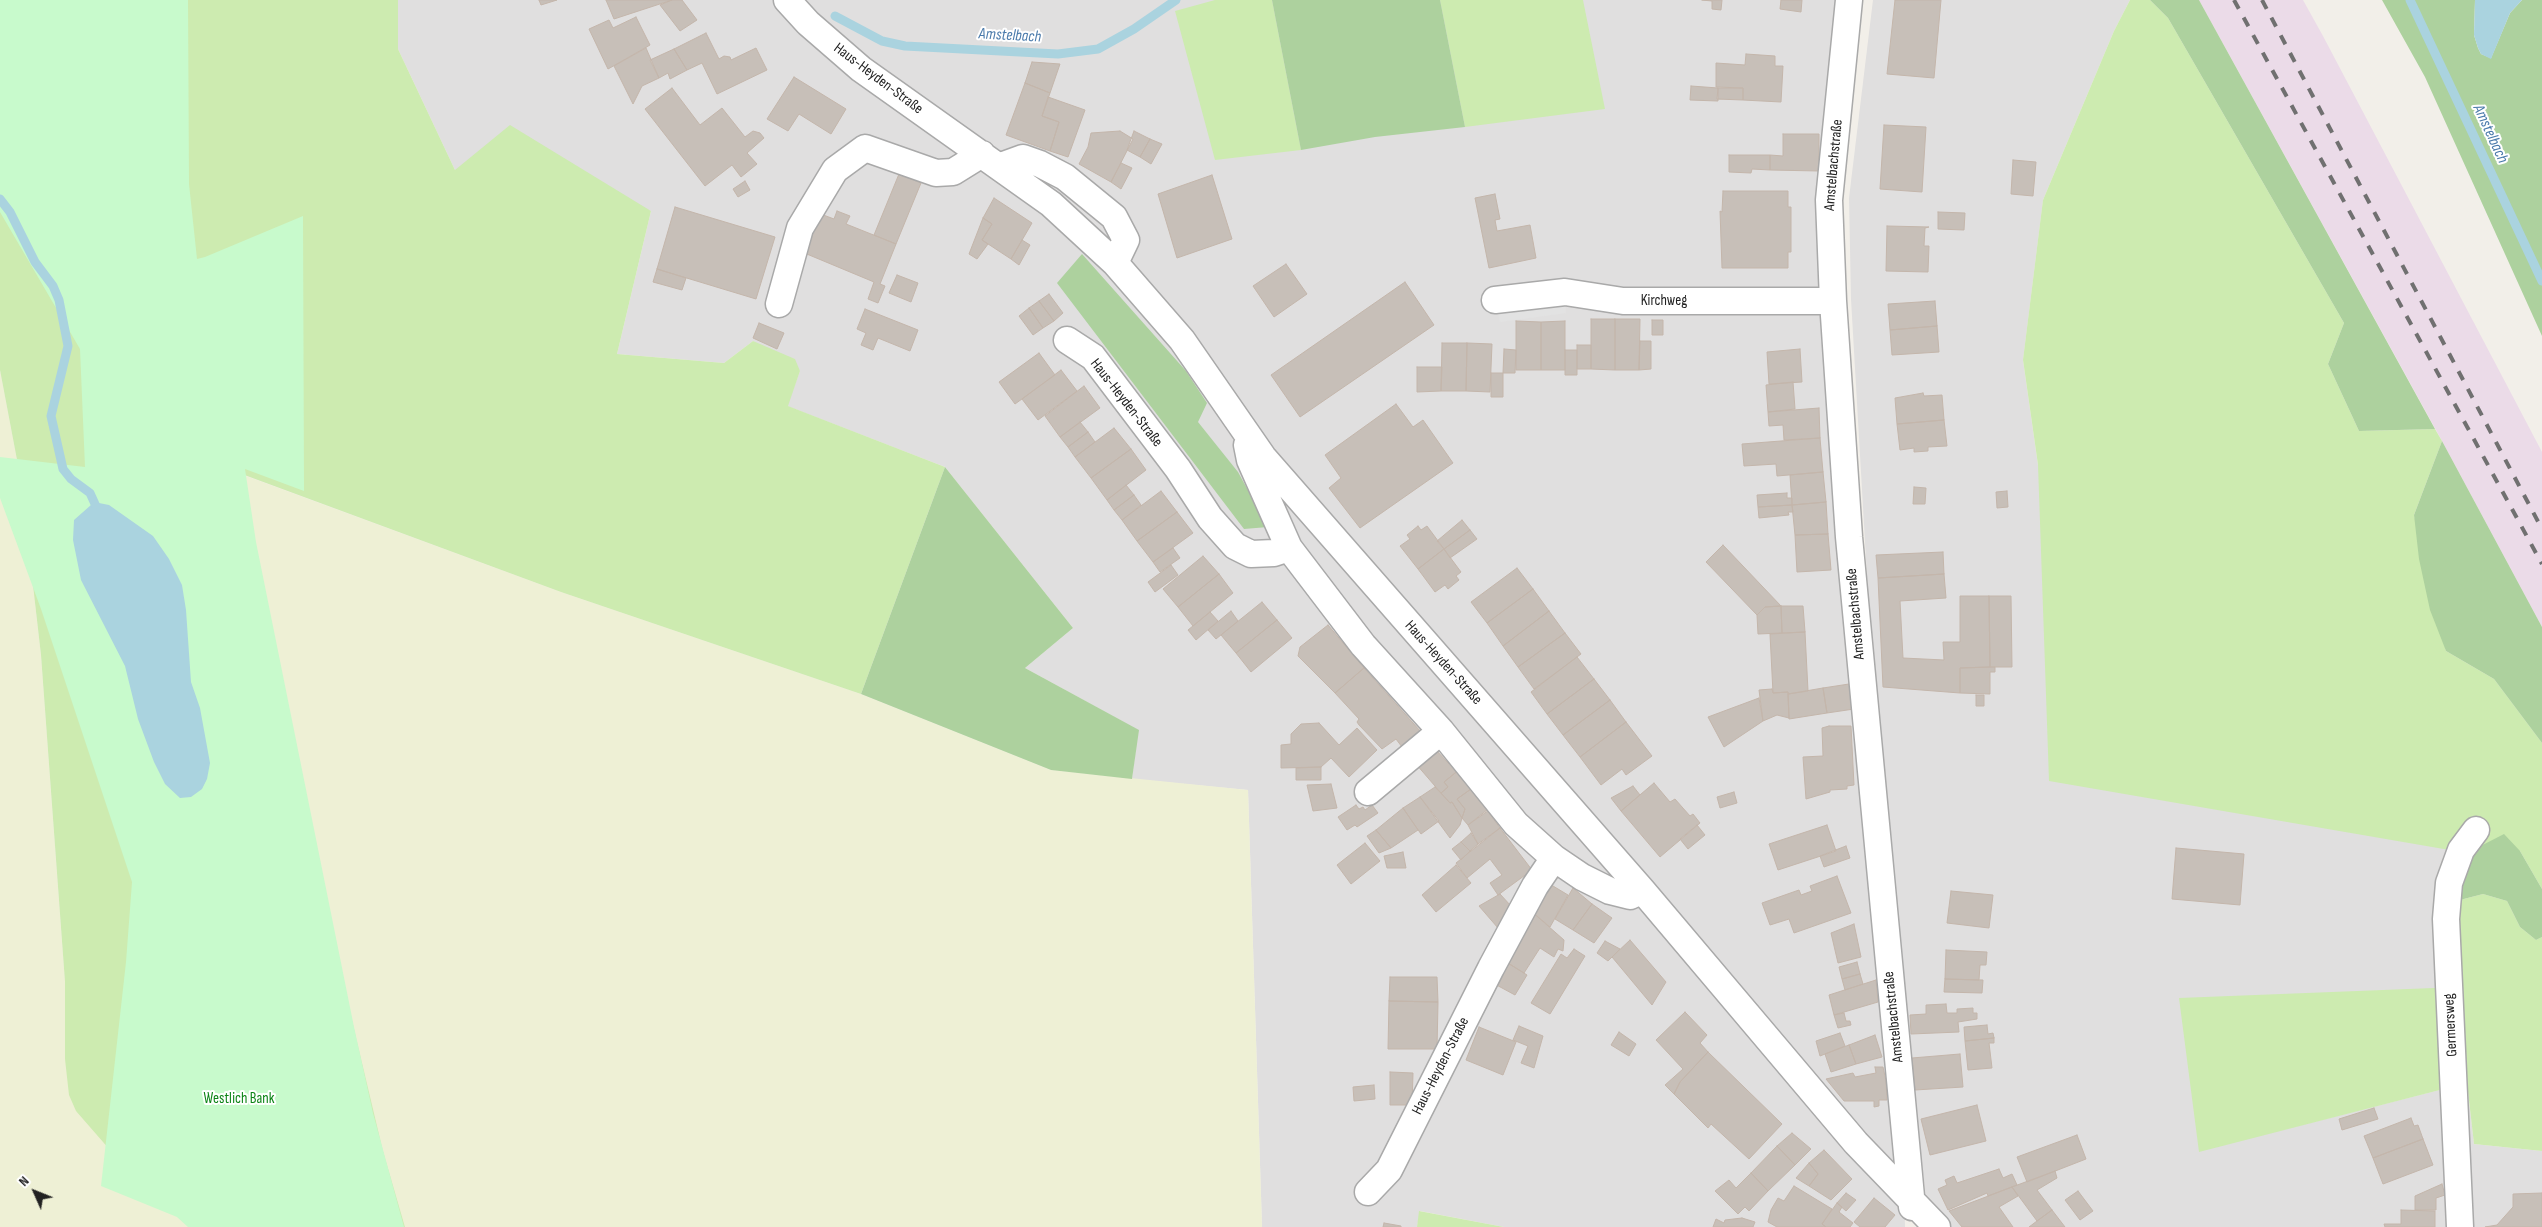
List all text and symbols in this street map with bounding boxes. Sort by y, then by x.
water label: Amstelbach [978,25,1042,47]
street label: Haus-Heyden-Straße [830,40,926,118]
water label: Amstelbach [2468,102,2512,166]
street label: Amstelbachstraße [1821,119,1847,211]
street label: Kirchweg [1641,292,1687,310]
street label: Haus-Heyden-Straße [1086,355,1166,451]
street label: Amstelbachstraße [1843,568,1869,660]
street label: Haus-Heyden-Straße [1400,617,1486,709]
street label: Amstelbachstraße [1880,971,1908,1063]
street label: Germersweg [2440,993,2462,1057]
street label: Haus-Heyden-Straße [1409,1014,1473,1118]
park label: Westlich Bank [204,1090,274,1108]
north arrow [10,1167,60,1217]
text: N [15,1173,33,1190]

